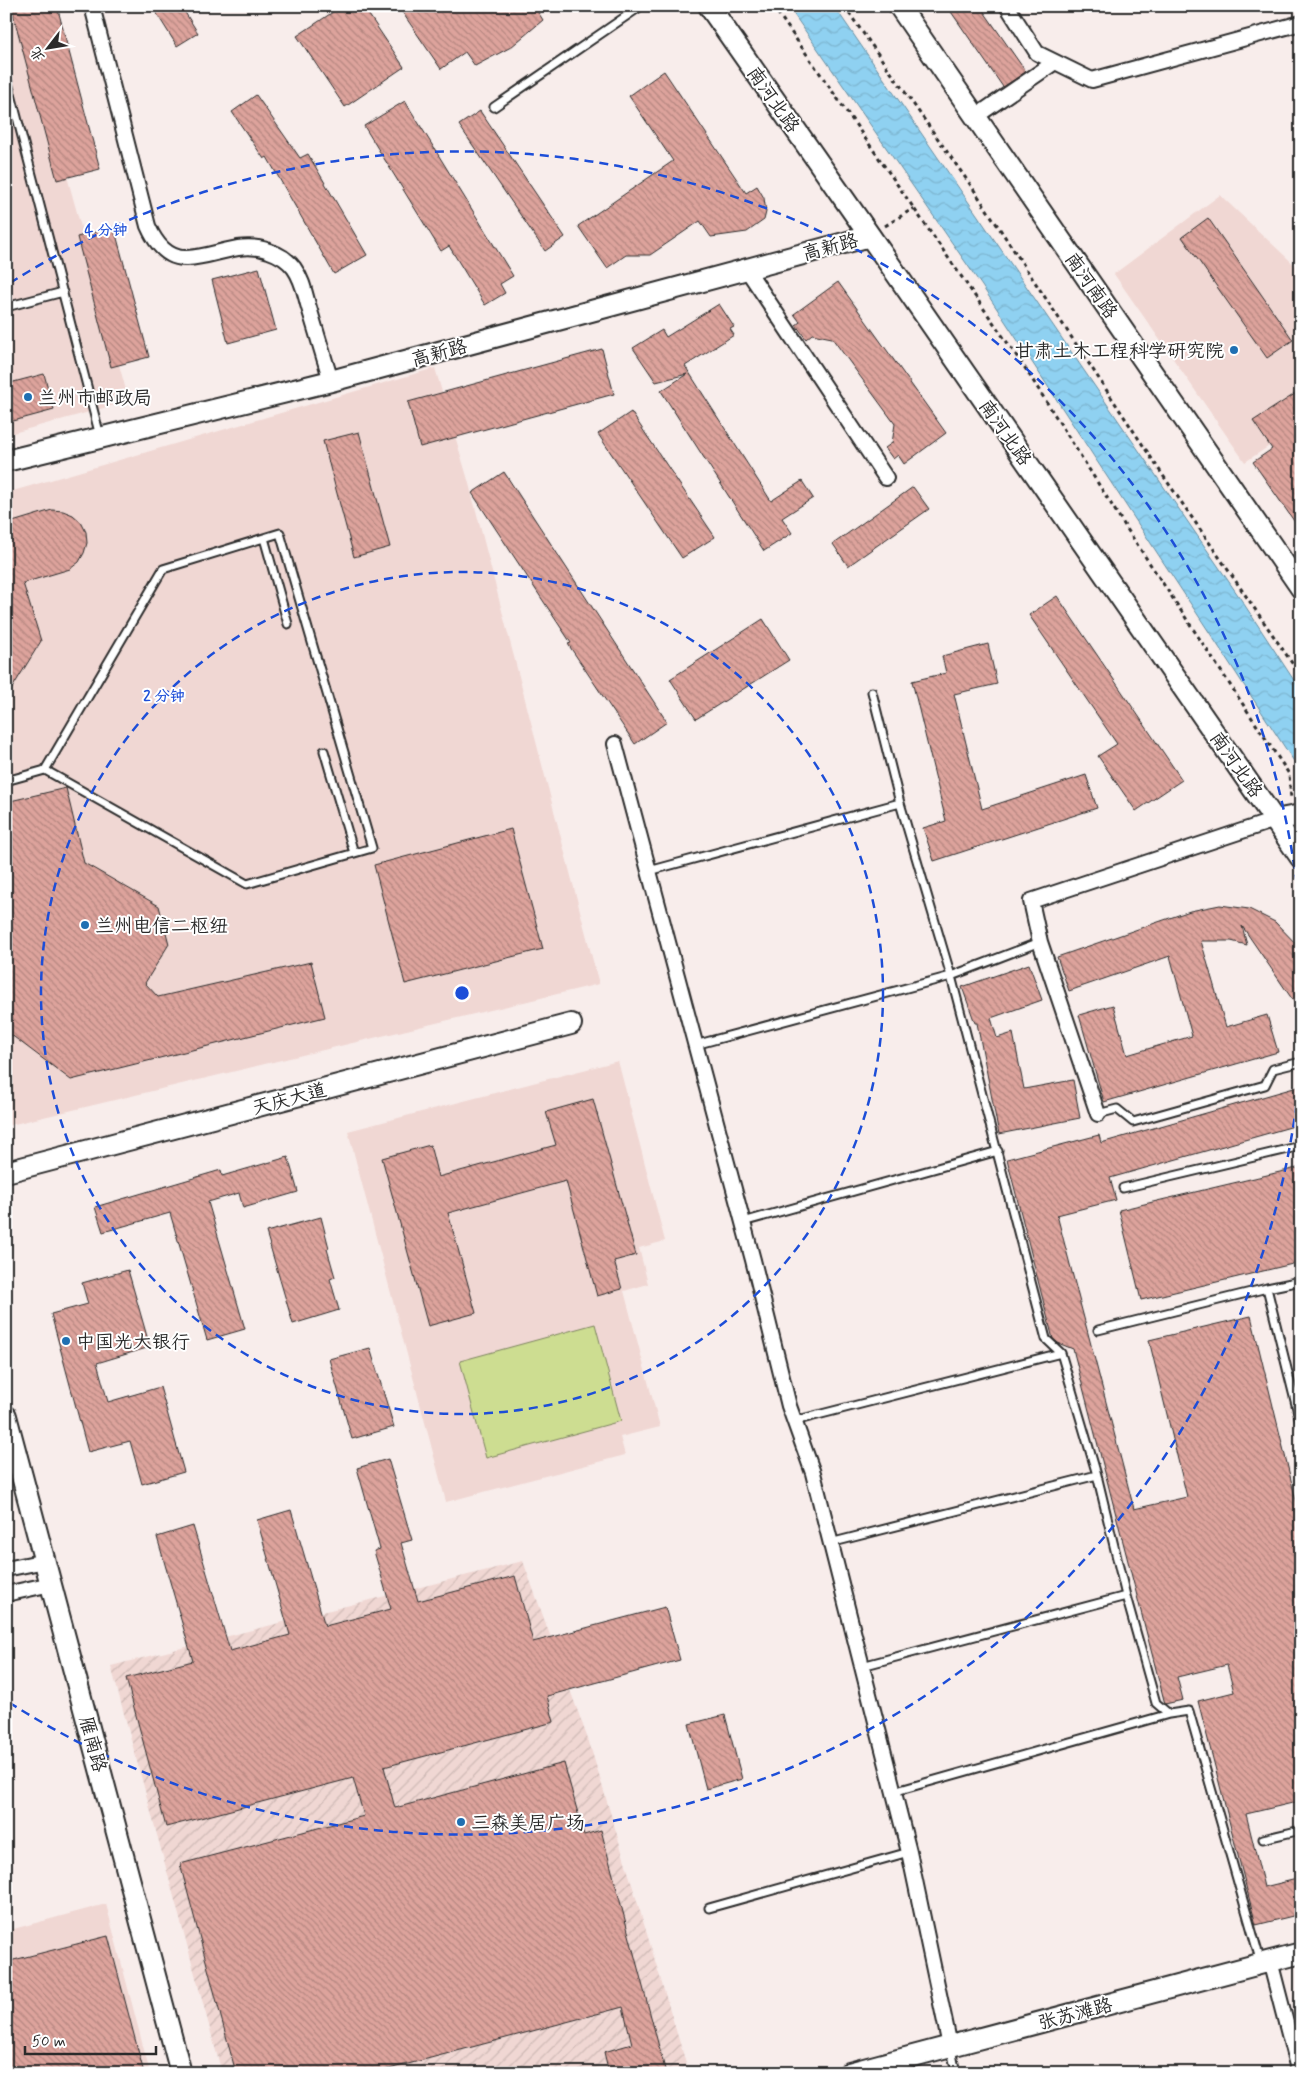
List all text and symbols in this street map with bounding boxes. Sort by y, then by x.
north arrow [22,22,72,72]
text: 北 [26,44,49,65]
street label: 南河北路 [741,62,805,138]
text: 4 分钟 [85,221,127,241]
street label: 高新路 [800,228,861,267]
street label: 南河南路 [1059,248,1123,324]
street label: 高新路 [409,334,470,373]
place label: 甘肃土木工程科学研究院 [1015,339,1224,364]
marker: 甘肃土木工程科学研究院 [1228,344,1240,356]
place label: 兰州市邮政局 [38,386,152,411]
marker: 兰州市邮政局 [22,391,34,403]
street label: 南河北路 [973,395,1037,471]
text: 2 分钟 [143,687,185,707]
street label: 南河北路 [1204,727,1268,803]
place label: 兰州电信二枢纽 [95,914,228,939]
marker: 兰州电信二枢纽 [79,919,91,931]
centre of rings [453,984,471,1002]
street label: 天庆大道 [249,1078,329,1121]
place label: 中国光大银行 [76,1330,190,1355]
marker: 中国光大银行 [60,1335,72,1347]
street label: 雁南路 [73,1714,112,1775]
place label: 三森美居广场 [471,1811,585,1836]
marker: 三森美居广场 [455,1816,467,1828]
street label: 张苏滩路 [1035,1993,1115,2036]
scale bar [25,2024,156,2056]
text: 50 m [32,2032,66,2052]

